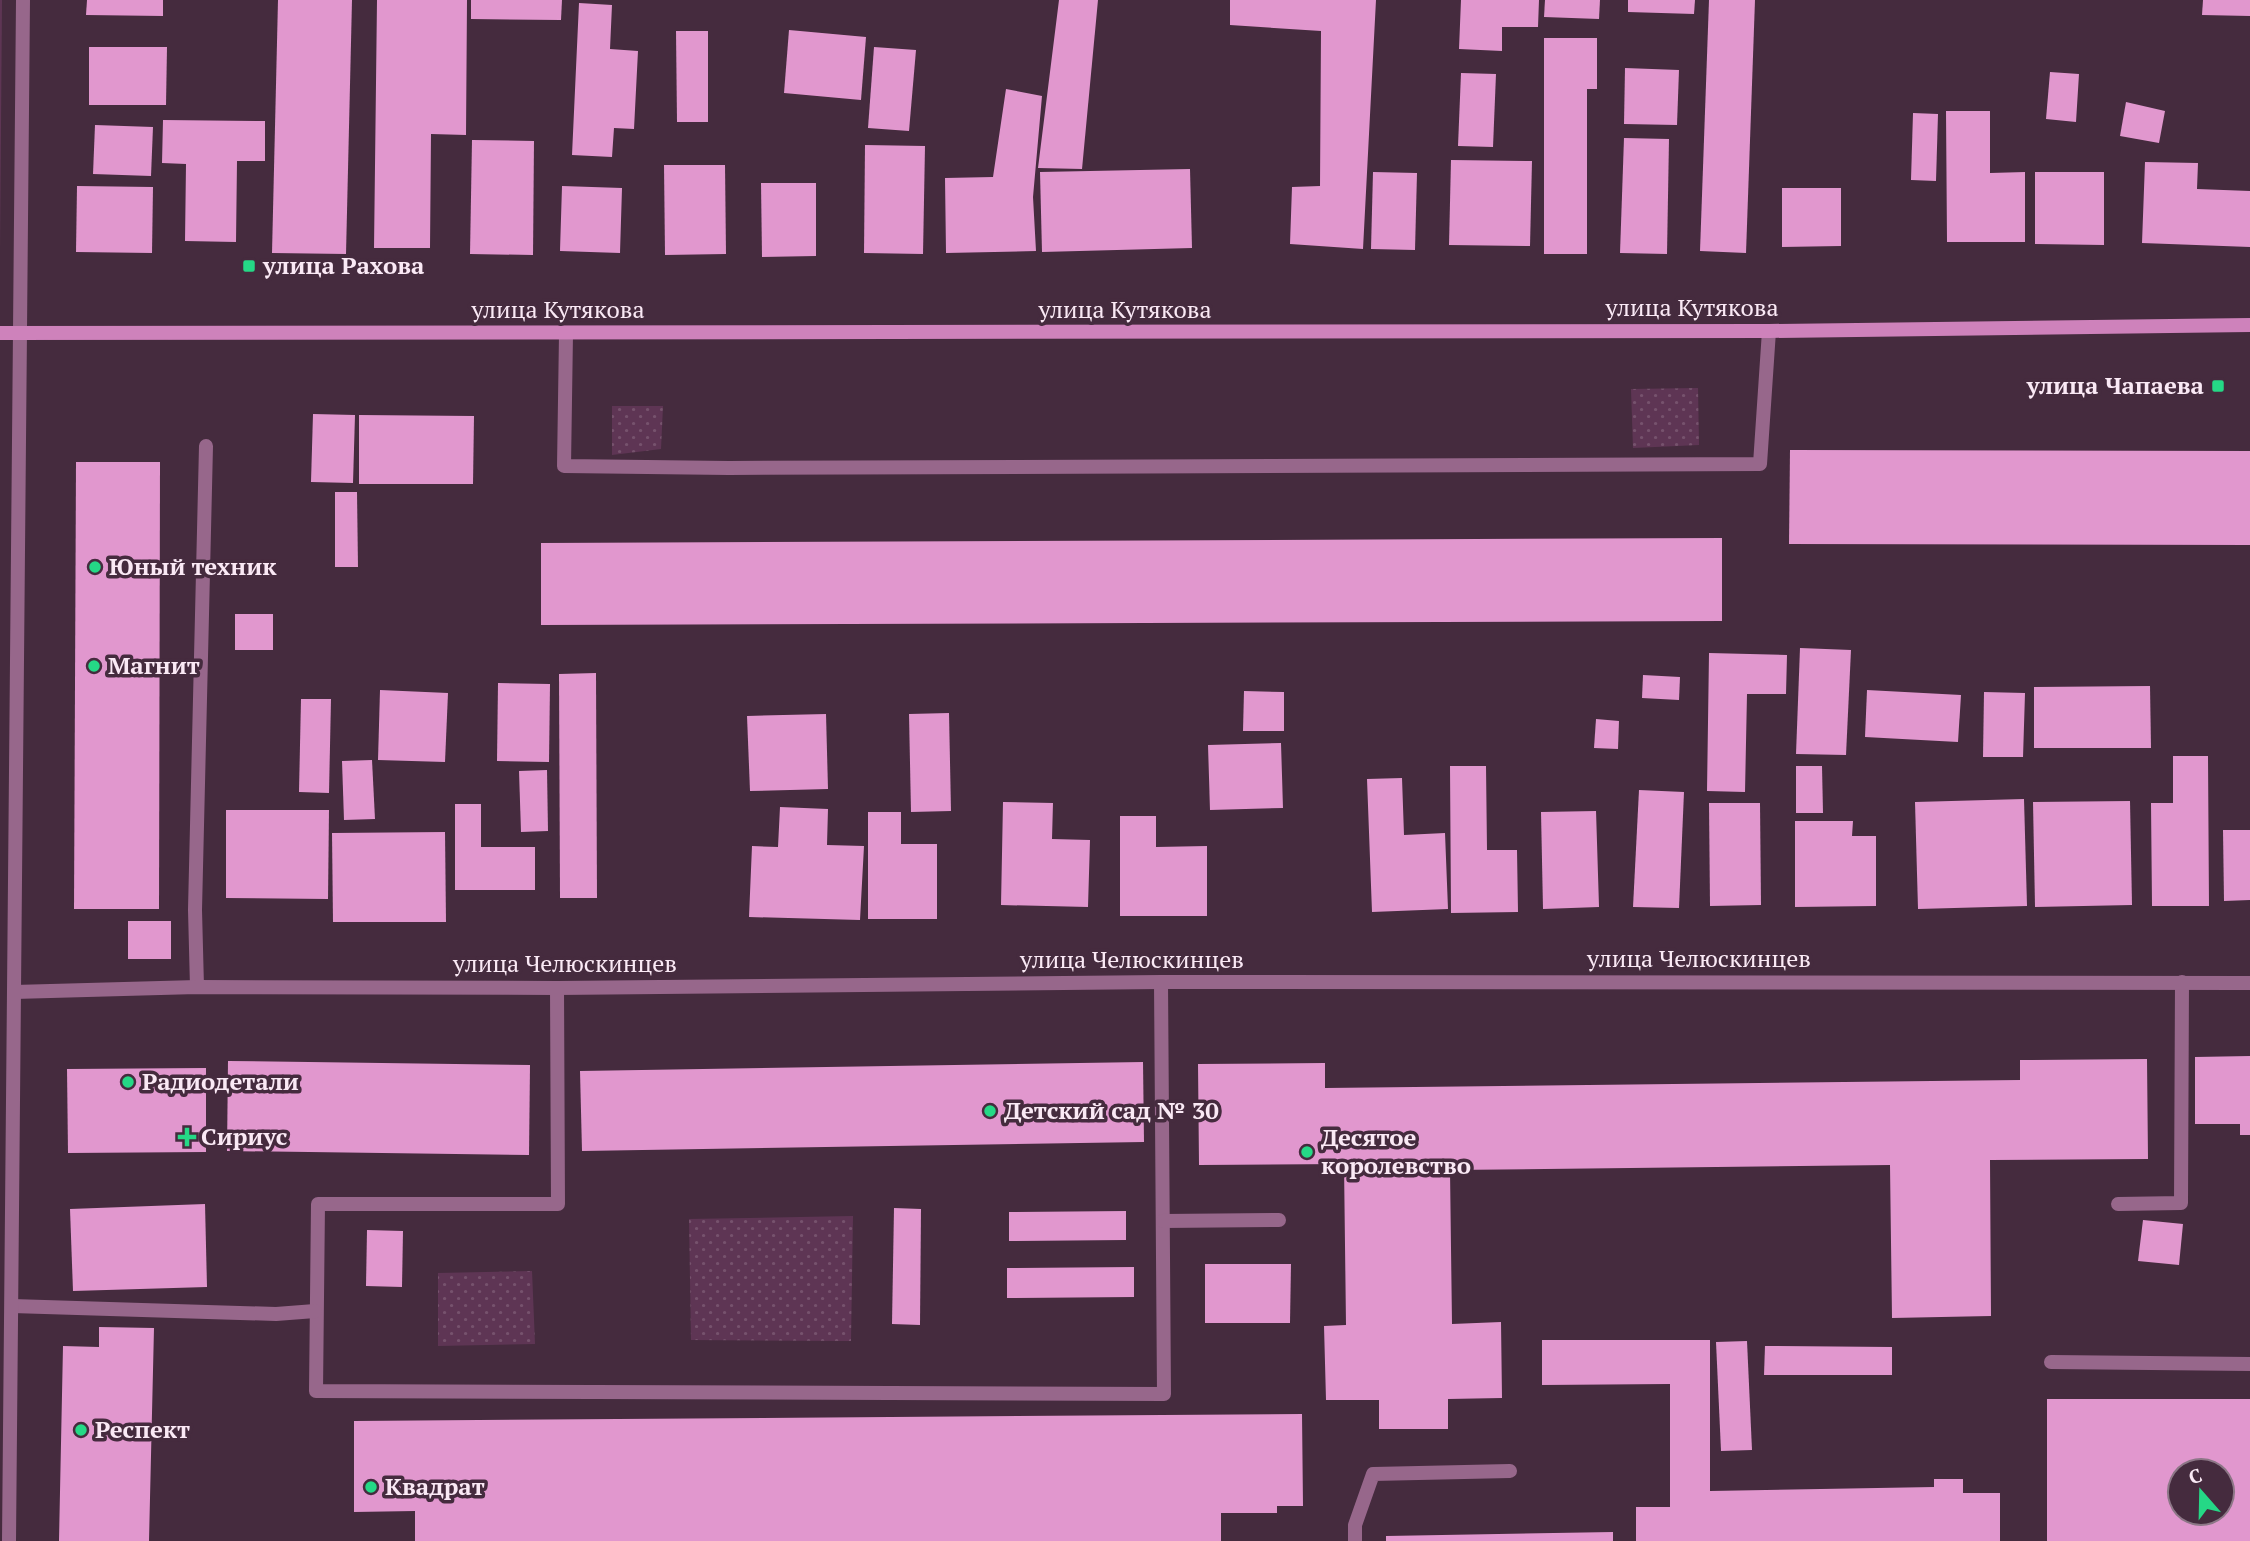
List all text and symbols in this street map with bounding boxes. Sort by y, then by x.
place label: улица Рахова [262,249,425,281]
marker: улица Рахова [241,258,257,274]
street label: улица Кутякова [1604,291,1779,323]
street label: улица Кутякова [470,293,645,325]
street label: улица Кутякова [1037,293,1212,325]
place label: улица Чапаева [2026,369,2205,401]
marker: улица Чапаева [2210,378,2226,394]
place label: Юный техник [109,550,277,582]
marker: Юный техник [87,559,103,575]
place label: Магнит [108,649,200,681]
marker: Магнит [86,658,102,674]
street label: улица Челюскинцев [1586,942,1811,974]
street label: улица Челюскинцев [1019,943,1244,975]
street label: улица Челюскинцев [452,947,677,979]
place label: Радиодетали [142,1065,299,1097]
marker: Радиодетали [120,1074,136,1090]
place label: Детский сад № 30 [1004,1094,1219,1126]
marker: Детский сад № 30 [982,1103,998,1119]
place label: Сириус [201,1120,287,1152]
place label: Десятое королевство [1321,1121,1471,1181]
marker: Сириус [179,1129,195,1145]
marker: Десятое королевство [1299,1144,1315,1160]
place label: Респект [95,1413,190,1445]
marker: Респект [73,1422,89,1438]
north arrow [2166,1457,2236,1527]
text: С [2185,1462,2205,1489]
place label: Квадрат [385,1470,485,1502]
marker: Квадрат [363,1479,379,1495]

